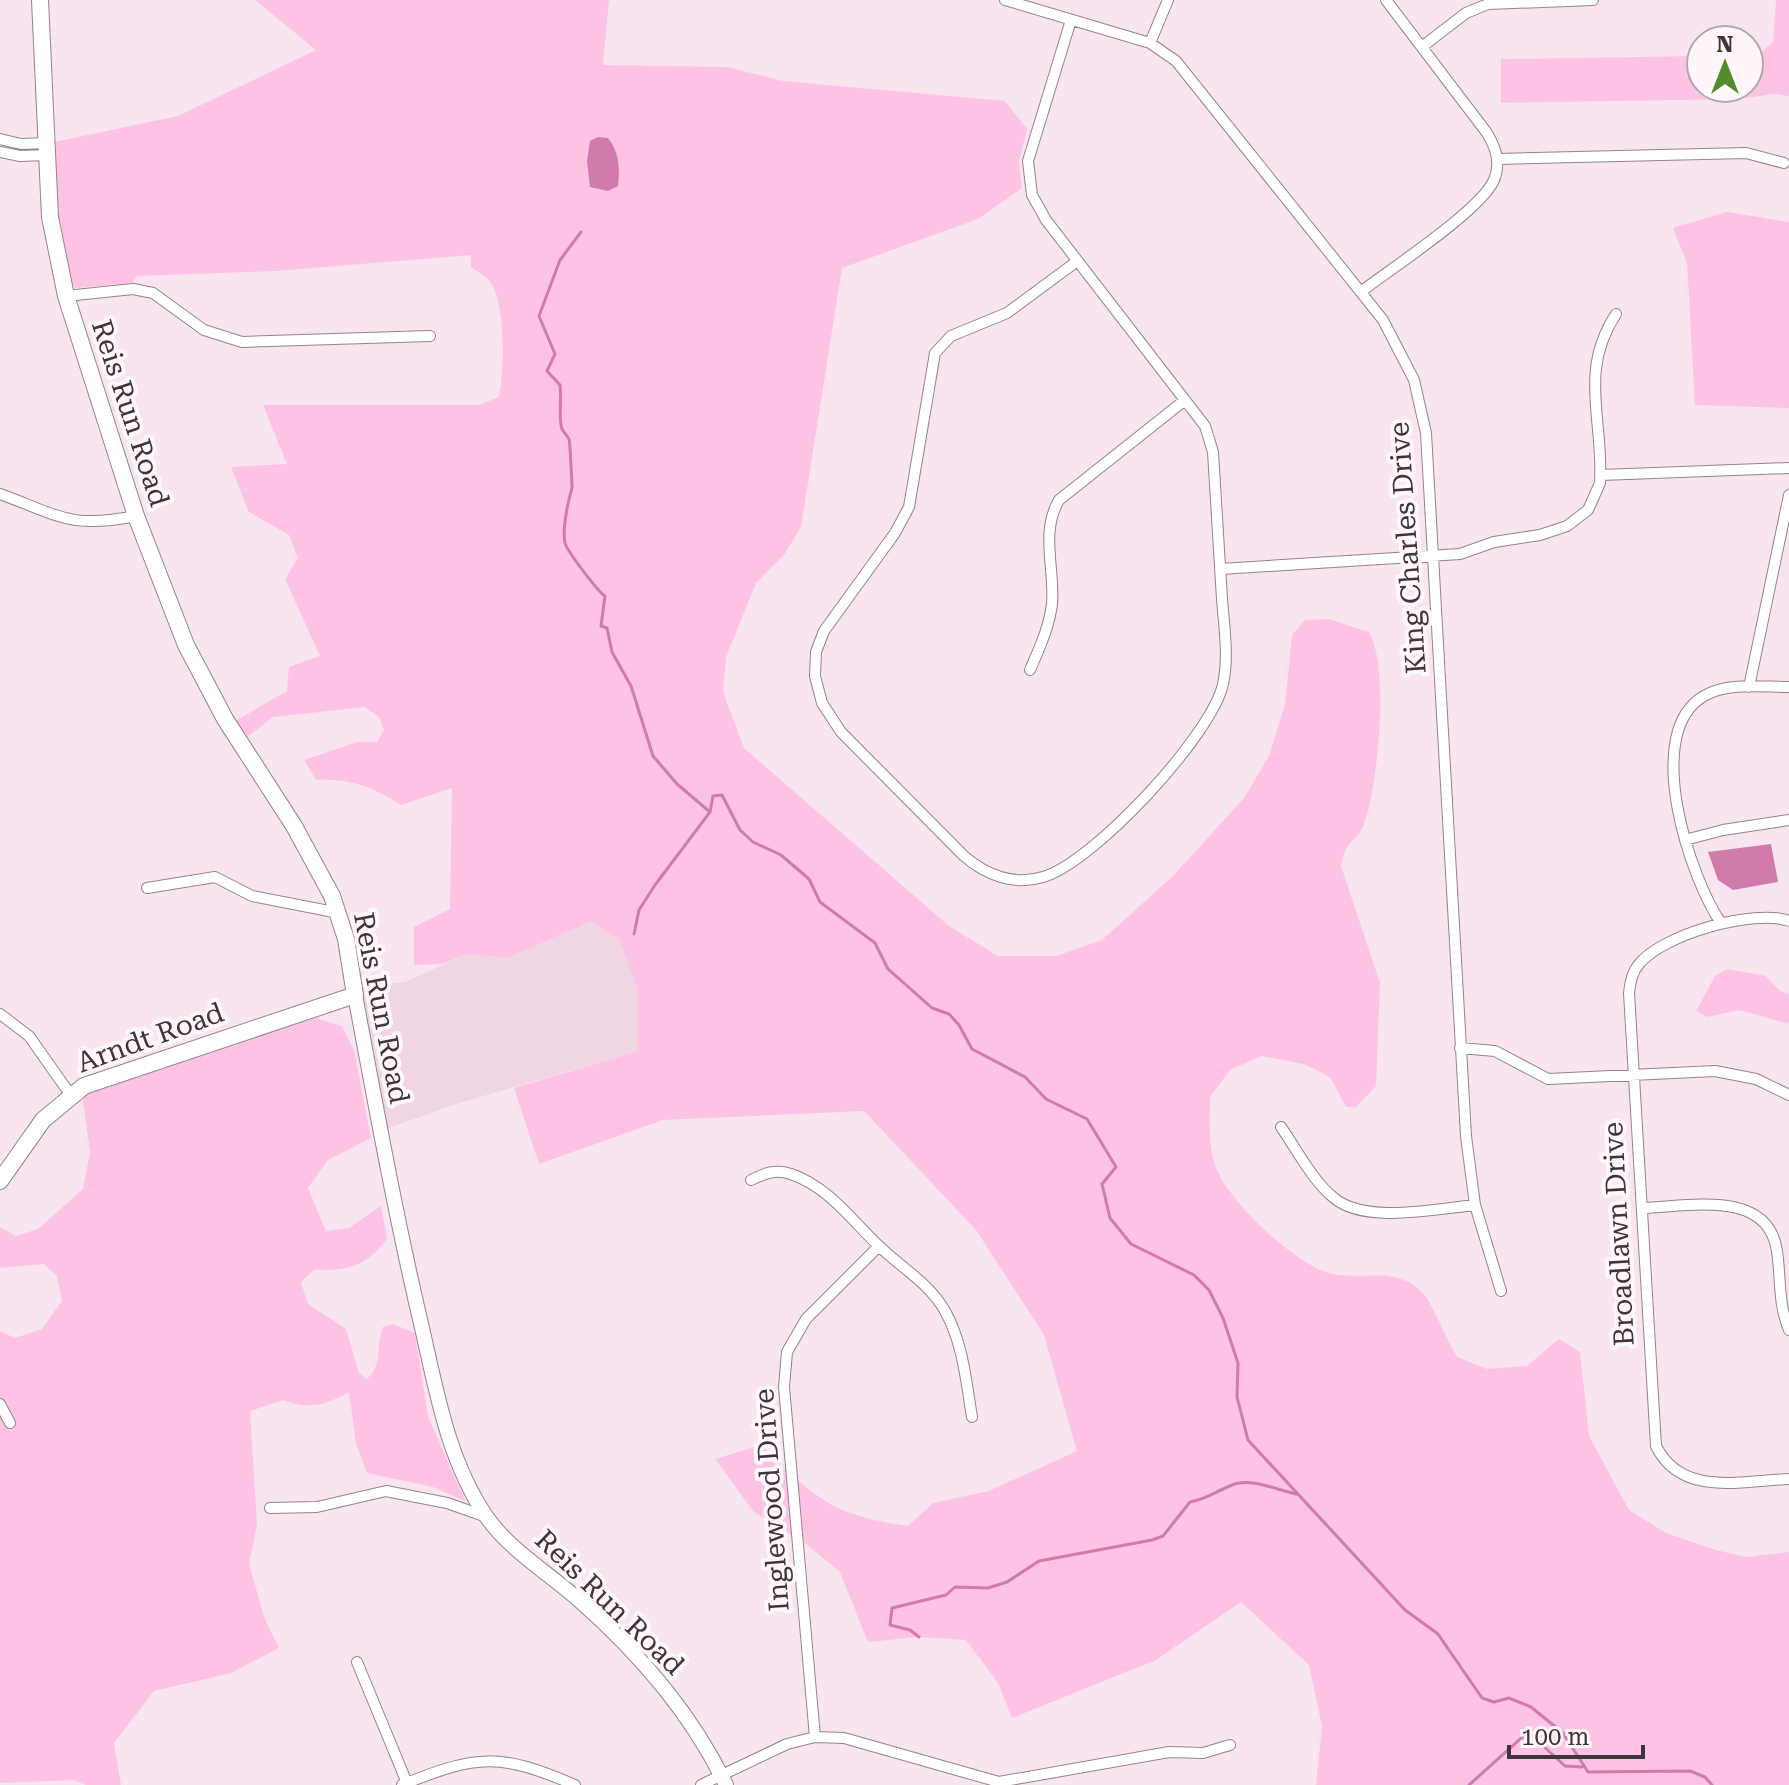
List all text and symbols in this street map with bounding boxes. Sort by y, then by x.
north arrow [1685,24,1765,104]
text: N [1717,32,1734,57]
street label: Reis Run Road [85,316,176,511]
street label: King Charles Drive [1382,421,1433,675]
street label: Reis Run Road [347,910,416,1107]
street label: Arndt Road [72,996,228,1079]
street label: Broadlawn Drive [1596,1121,1641,1347]
street label: Inglewood Drive [747,1387,796,1613]
street label: Reis Run Road [528,1523,691,1682]
scale bar [1509,1709,1643,1759]
text: 100 m [1521,1723,1589,1751]

